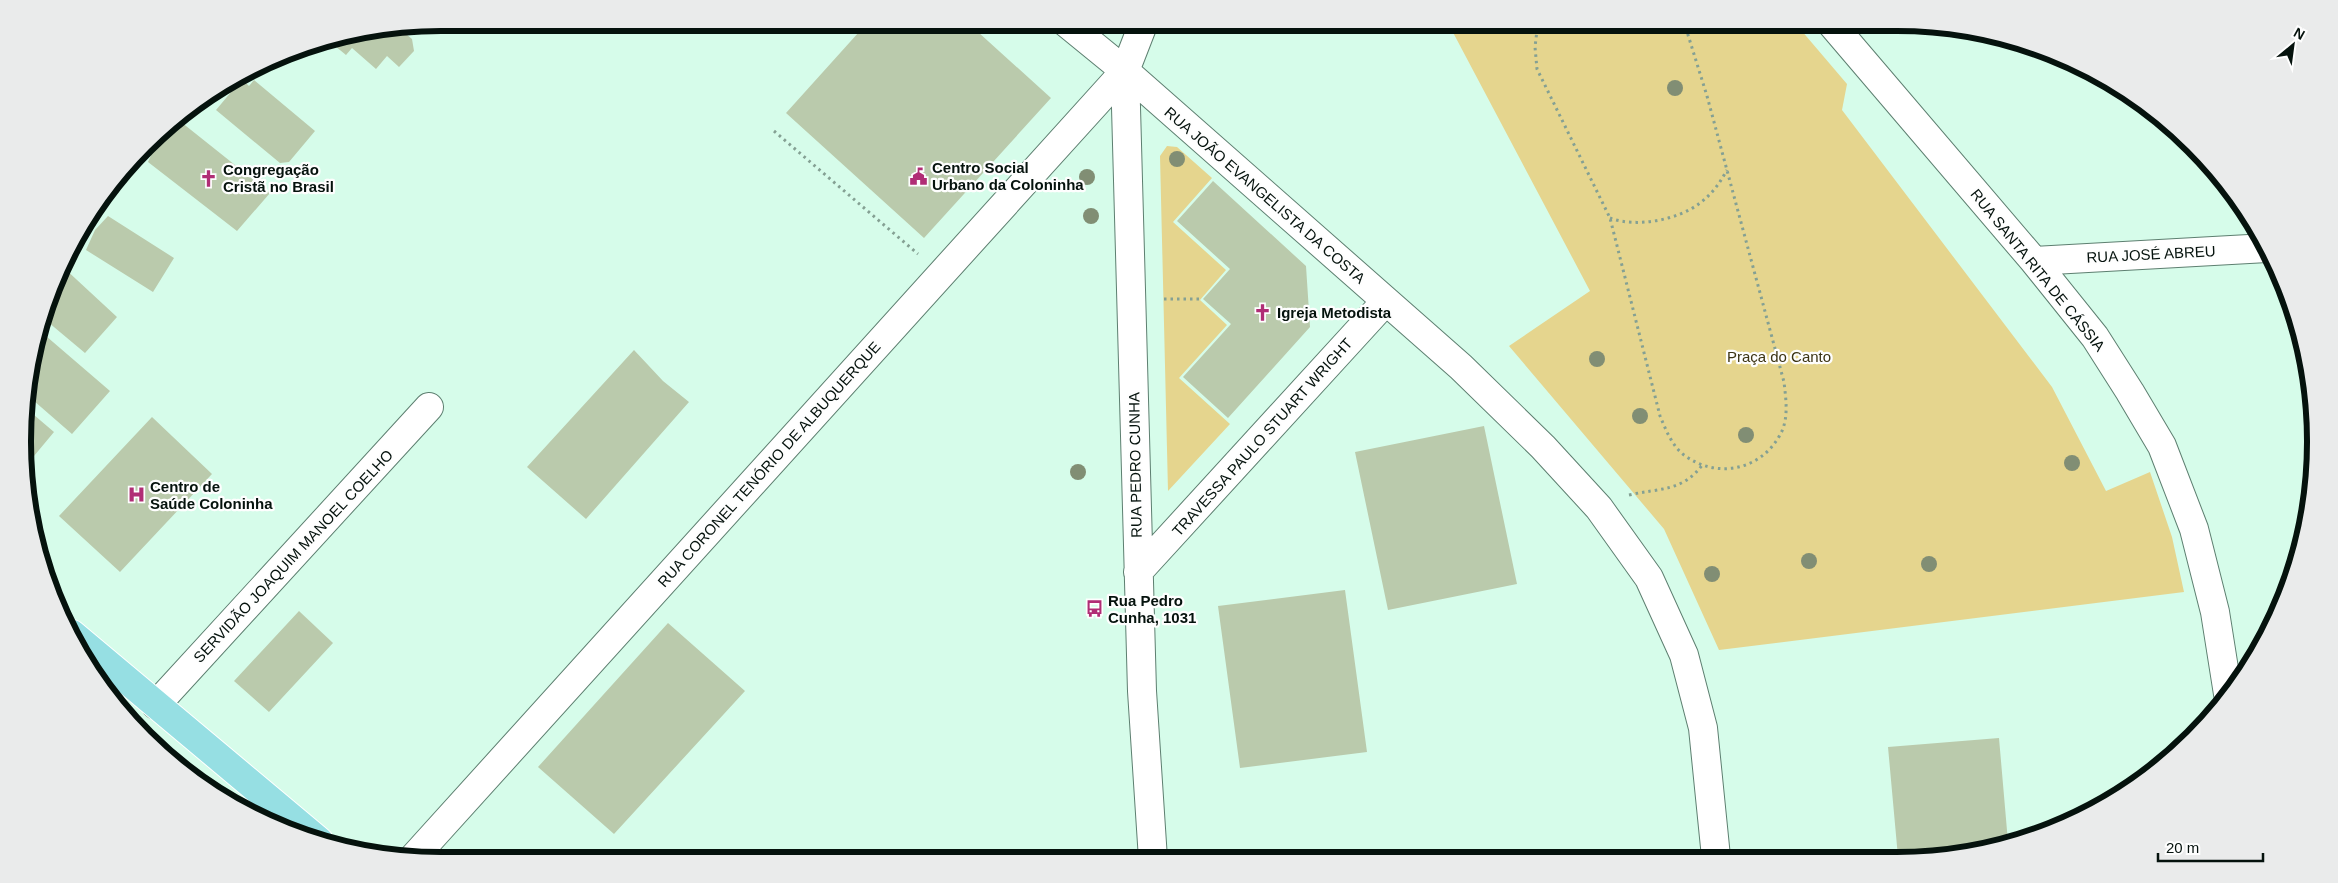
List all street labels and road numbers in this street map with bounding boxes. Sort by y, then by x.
street label: RUA JOÃO EVANGELISTA DA COSTA [1161,103,1369,287]
street label: RUA SANTA RITA DE CÁSSIA [1967,186,2109,354]
street label: RUA JOSÉ ABREU [2086,242,2216,266]
street label: TRAVESSA PAULO STUART WRIGHT [1168,334,1356,540]
street label: RUA CORONEL TENÓRIO DE ALBUQUERQUE [654,338,884,590]
street label: RUA PEDRO CUNHA [1125,392,1145,538]
street label: SERVIDÃO JOAQUIM MANOEL COELHO [190,446,396,666]

